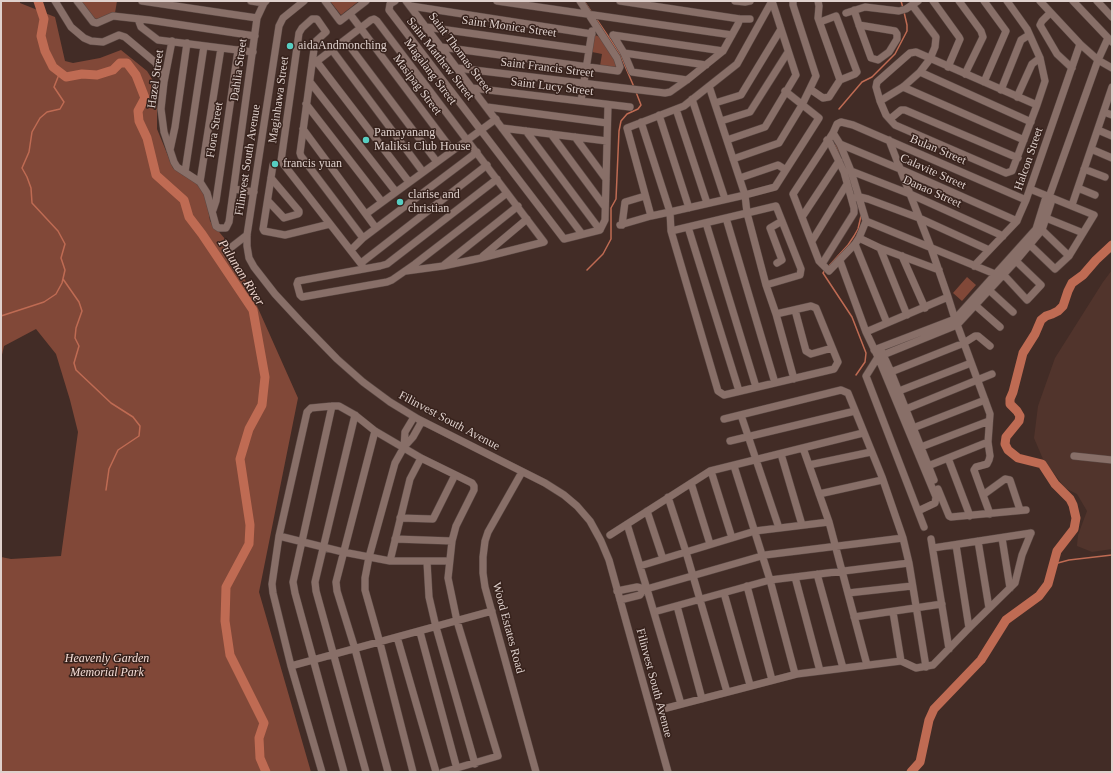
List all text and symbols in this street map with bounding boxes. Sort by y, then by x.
street label: Saint Thomas Street [425,10,495,96]
street label: Saint Monica Street [461,13,557,41]
street label: Saint Matthew Street [403,15,477,103]
street label: Magalang Street [400,36,460,108]
street label: Dahlia Street [227,38,251,102]
place label: aidaAndmonching [298,39,387,53]
marker: aidaAndmonching [285,41,295,51]
street label: Hazel Street [145,49,167,109]
street label: Masipag Street [389,52,445,118]
street label: Saint Francis Street [499,55,595,81]
street label: Maginhawa Street [266,56,292,144]
street label: Saint Lucy Street [510,75,594,99]
street label: Flora Street [203,101,227,159]
street label: Filinvest South Avenue [232,103,264,217]
place label: Pamayanang Maliksi Club House [374,126,471,154]
street label: Halcon Street [1012,126,1046,192]
street label: Bulan Street [908,132,968,168]
marker: Pamayanang Maliksi Club House [361,135,371,145]
street label: Calavite Street [898,151,968,193]
place label: francis yuan [283,157,342,171]
marker: francis yuan [270,159,280,169]
street label: Danao Street [901,173,963,211]
place label: clarise and christian [408,188,460,216]
marker: clarise and christian [395,197,405,207]
water label: Pulunan River [214,237,268,309]
street label: Filinvest South Avenue [396,388,502,454]
street label: Wood Estates Road [489,581,527,675]
street label: Filinvest South Avenue [632,627,676,739]
park label: Heavenly Garden Memorial Park [65,652,149,680]

